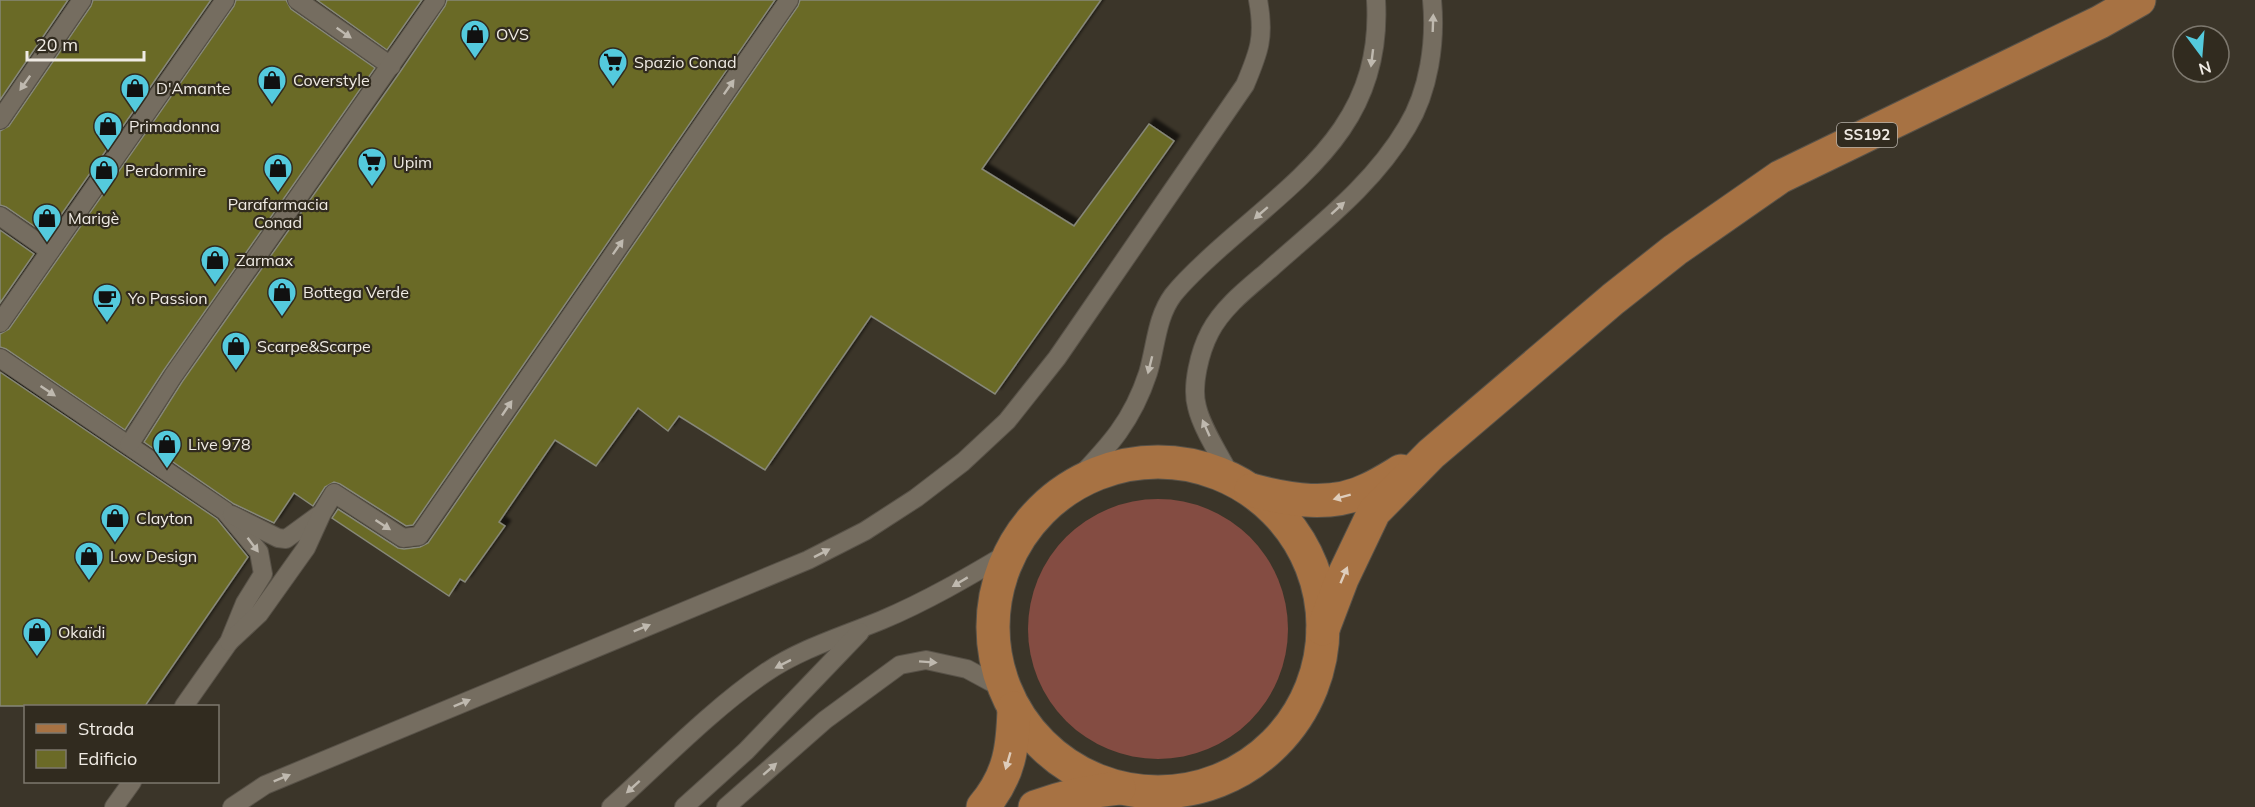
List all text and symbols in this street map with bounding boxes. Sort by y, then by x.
one-way arrow [1429,13,1438,32]
shop icon: OVS [459,18,491,60]
scale bar [27,24,144,62]
place label: OVS [496,24,529,44]
north arrow [2171,24,2231,84]
one-way arrow [336,27,352,38]
text: 20 m [36,33,78,56]
supermarket icon: Spazio Conad [597,46,629,88]
one-way arrow [1368,49,1377,68]
place label: Spazio Conad [634,52,737,72]
text: N [2197,57,2214,80]
shop icon: Coverstyle [256,64,288,106]
place label: Coverstyle [293,70,370,90]
shop icon: D'Amante [119,72,151,114]
one-way arrow [19,74,31,90]
place label: D'Amante [156,78,231,98]
one-way arrow [723,79,735,95]
shop icon: Primadonna [92,110,124,152]
place label: Primadonna [129,116,220,136]
road number: SS192 [1837,123,1897,147]
supermarket icon: Upim [356,146,388,188]
shop icon: Parafarmacia Conad [262,152,294,194]
place label: Upim [393,152,432,172]
shop icon: Perdormire [88,154,120,196]
place label: Perdormire [125,160,206,180]
place label: Parafarmacia Conad [228,194,328,232]
one-way arrow [1330,201,1345,215]
shop icon: Marigè [31,202,63,244]
one-way arrow [1253,206,1269,219]
place label: Marigè [68,208,119,228]
one-way arrow [612,239,623,255]
shop icon: Zarmax [199,244,231,286]
place label: Zarmax [236,250,293,270]
shop icon: Bottega Verde [266,276,298,318]
cafe icon: Yo Passion [91,282,123,324]
place label: Bottega Verde [303,282,409,302]
place label: Yo Passion [127,288,208,308]
shop icon: Scarpe&Scarpe [220,330,252,372]
place label: Scarpe&Scarpe [257,336,371,356]
one-way arrow [1144,356,1154,374]
one-way arrow [40,385,56,397]
one-way arrow [501,400,513,416]
one-way arrow [1201,419,1211,437]
shop icon: Live 978 [151,428,183,470]
place label: Live 978 [188,434,251,454]
one-way arrow [1333,493,1351,503]
shop icon: Clayton [99,502,131,544]
place label: Clayton [136,508,193,528]
one-way arrow [375,519,392,530]
one-way arrow [247,537,260,553]
shop icon: Low Design [73,540,105,582]
place label: Low Design [110,546,197,566]
one-way arrow [813,548,831,558]
one-way arrow [1339,565,1349,583]
one-way arrow [952,577,968,588]
shop icon: Okaïdi [21,616,53,658]
place label: Okaïdi [58,622,105,642]
one-way arrow [634,623,652,633]
one-way arrow [774,658,792,668]
one-way arrow [919,658,938,667]
one-way arrow [453,698,471,707]
legend [24,705,219,783]
text: Strada [78,717,134,740]
text: Edificio [78,747,137,770]
one-way arrow [1003,752,1013,770]
one-way arrow [762,762,778,775]
one-way arrow [273,773,291,782]
one-way arrow [626,780,641,793]

